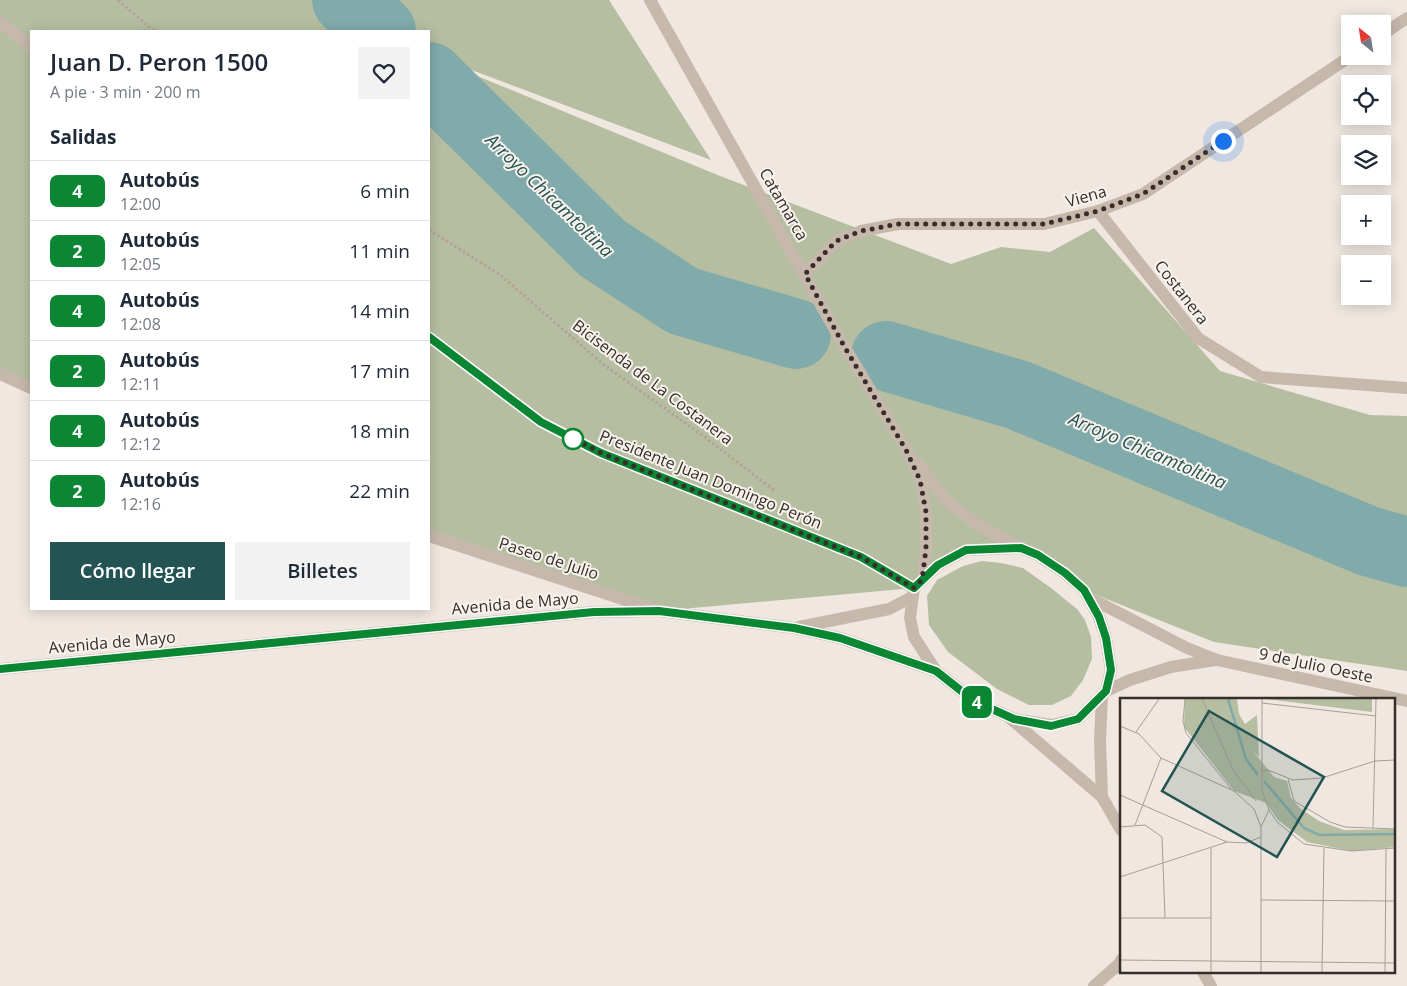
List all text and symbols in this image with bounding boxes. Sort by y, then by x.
north arrow [1341,15,1391,65]
map controls [1341,15,1391,305]
text: Juan D. Peron 1500 [50,45,268,78]
button: heart [358,47,410,99]
button: locate [1341,75,1391,125]
text: A pie · 3 min · 200 m [50,81,201,103]
text: Salidas [50,124,116,150]
water label: Arroyo Chicamtoltina [480,126,619,262]
your location [1211,129,1236,154]
button: layers [1341,135,1391,185]
street label: Catamarca [754,164,814,244]
text: Autobús [120,167,200,193]
text: 6 min [360,178,410,204]
text: 4 [72,179,83,203]
street label: Viena [1063,180,1109,212]
text: 12:00 [120,193,161,215]
button: + [1341,195,1391,245]
text: Autobús [120,227,200,253]
text: 11 min [349,238,410,264]
text: 2 [72,239,83,263]
text: 12:05 [120,253,161,275]
street label: Costanera [1150,255,1214,329]
button: − [1341,255,1391,305]
text: Autobús [120,287,200,313]
text: 14 min [349,298,410,324]
text: 4 [72,299,83,323]
text: 12:08 [120,313,161,335]
street label: Bicisenda de La Costanera [568,314,738,450]
text: Autobús [120,347,200,373]
text: 17 min [349,358,410,384]
text: 2 [72,359,83,383]
text: 12:11 [120,373,161,395]
water label: Arroyo Chicamtoltina [1064,405,1230,494]
text: Autobús [120,407,200,433]
text: 18 min [349,418,410,444]
text: 4 [72,419,83,443]
street label: Presidente Juan Domingo Perón [596,424,826,534]
unlabelled marker [562,428,584,450]
text: 12:12 [120,433,161,455]
text: Autobús [120,467,200,493]
text: 22 min [349,478,410,504]
text: 2 [72,479,83,503]
text: 12:16 [120,493,161,515]
street label: Paseo de Julio [496,532,602,584]
button: Cómo llegar [50,542,225,600]
button: Billetes [235,542,410,600]
street label: Avenida de Mayo [450,586,580,620]
street label: Avenida de Mayo [47,625,177,659]
street label: 9 de Julio Oeste [1257,642,1375,688]
line badge: 4 [961,686,993,718]
text: 4 [972,690,982,714]
inset map [1120,698,1394,974]

